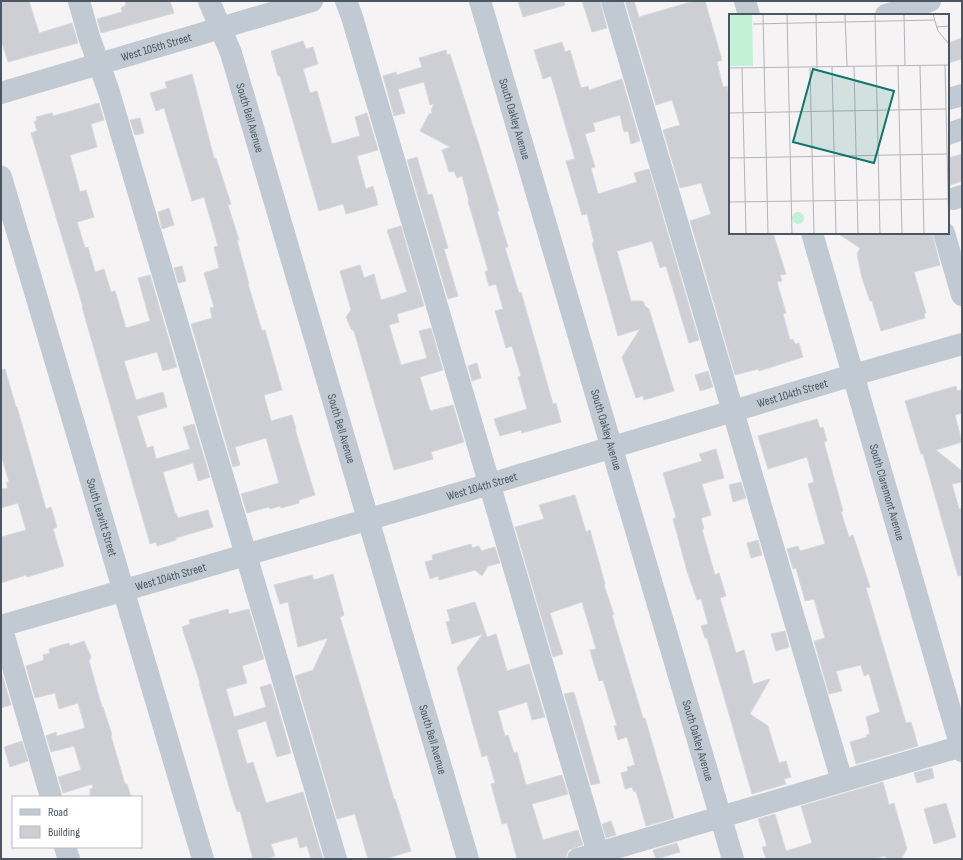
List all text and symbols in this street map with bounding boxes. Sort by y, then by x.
inset map [729,14,949,234]
street label: West 105th Street [119,29,194,65]
street label: South Oakley Avenue [496,77,534,161]
street label: South Bell Avenue [233,81,267,155]
street label: West 104th Street [755,375,830,411]
street label: South Oakley Avenue [587,387,626,472]
street label: South Bell Avenue [324,392,359,465]
street label: South Claremont Avenue [866,442,908,542]
street label: West 104th Street [445,469,519,504]
street label: South Leavitt Street [83,476,121,559]
street label: West 104th Street [134,559,208,594]
street label: South Oakley Avenue [679,698,717,783]
street label: South Bell Avenue [416,703,450,776]
legend [12,796,142,848]
text: Road [48,805,68,820]
text: Building [48,825,80,840]

